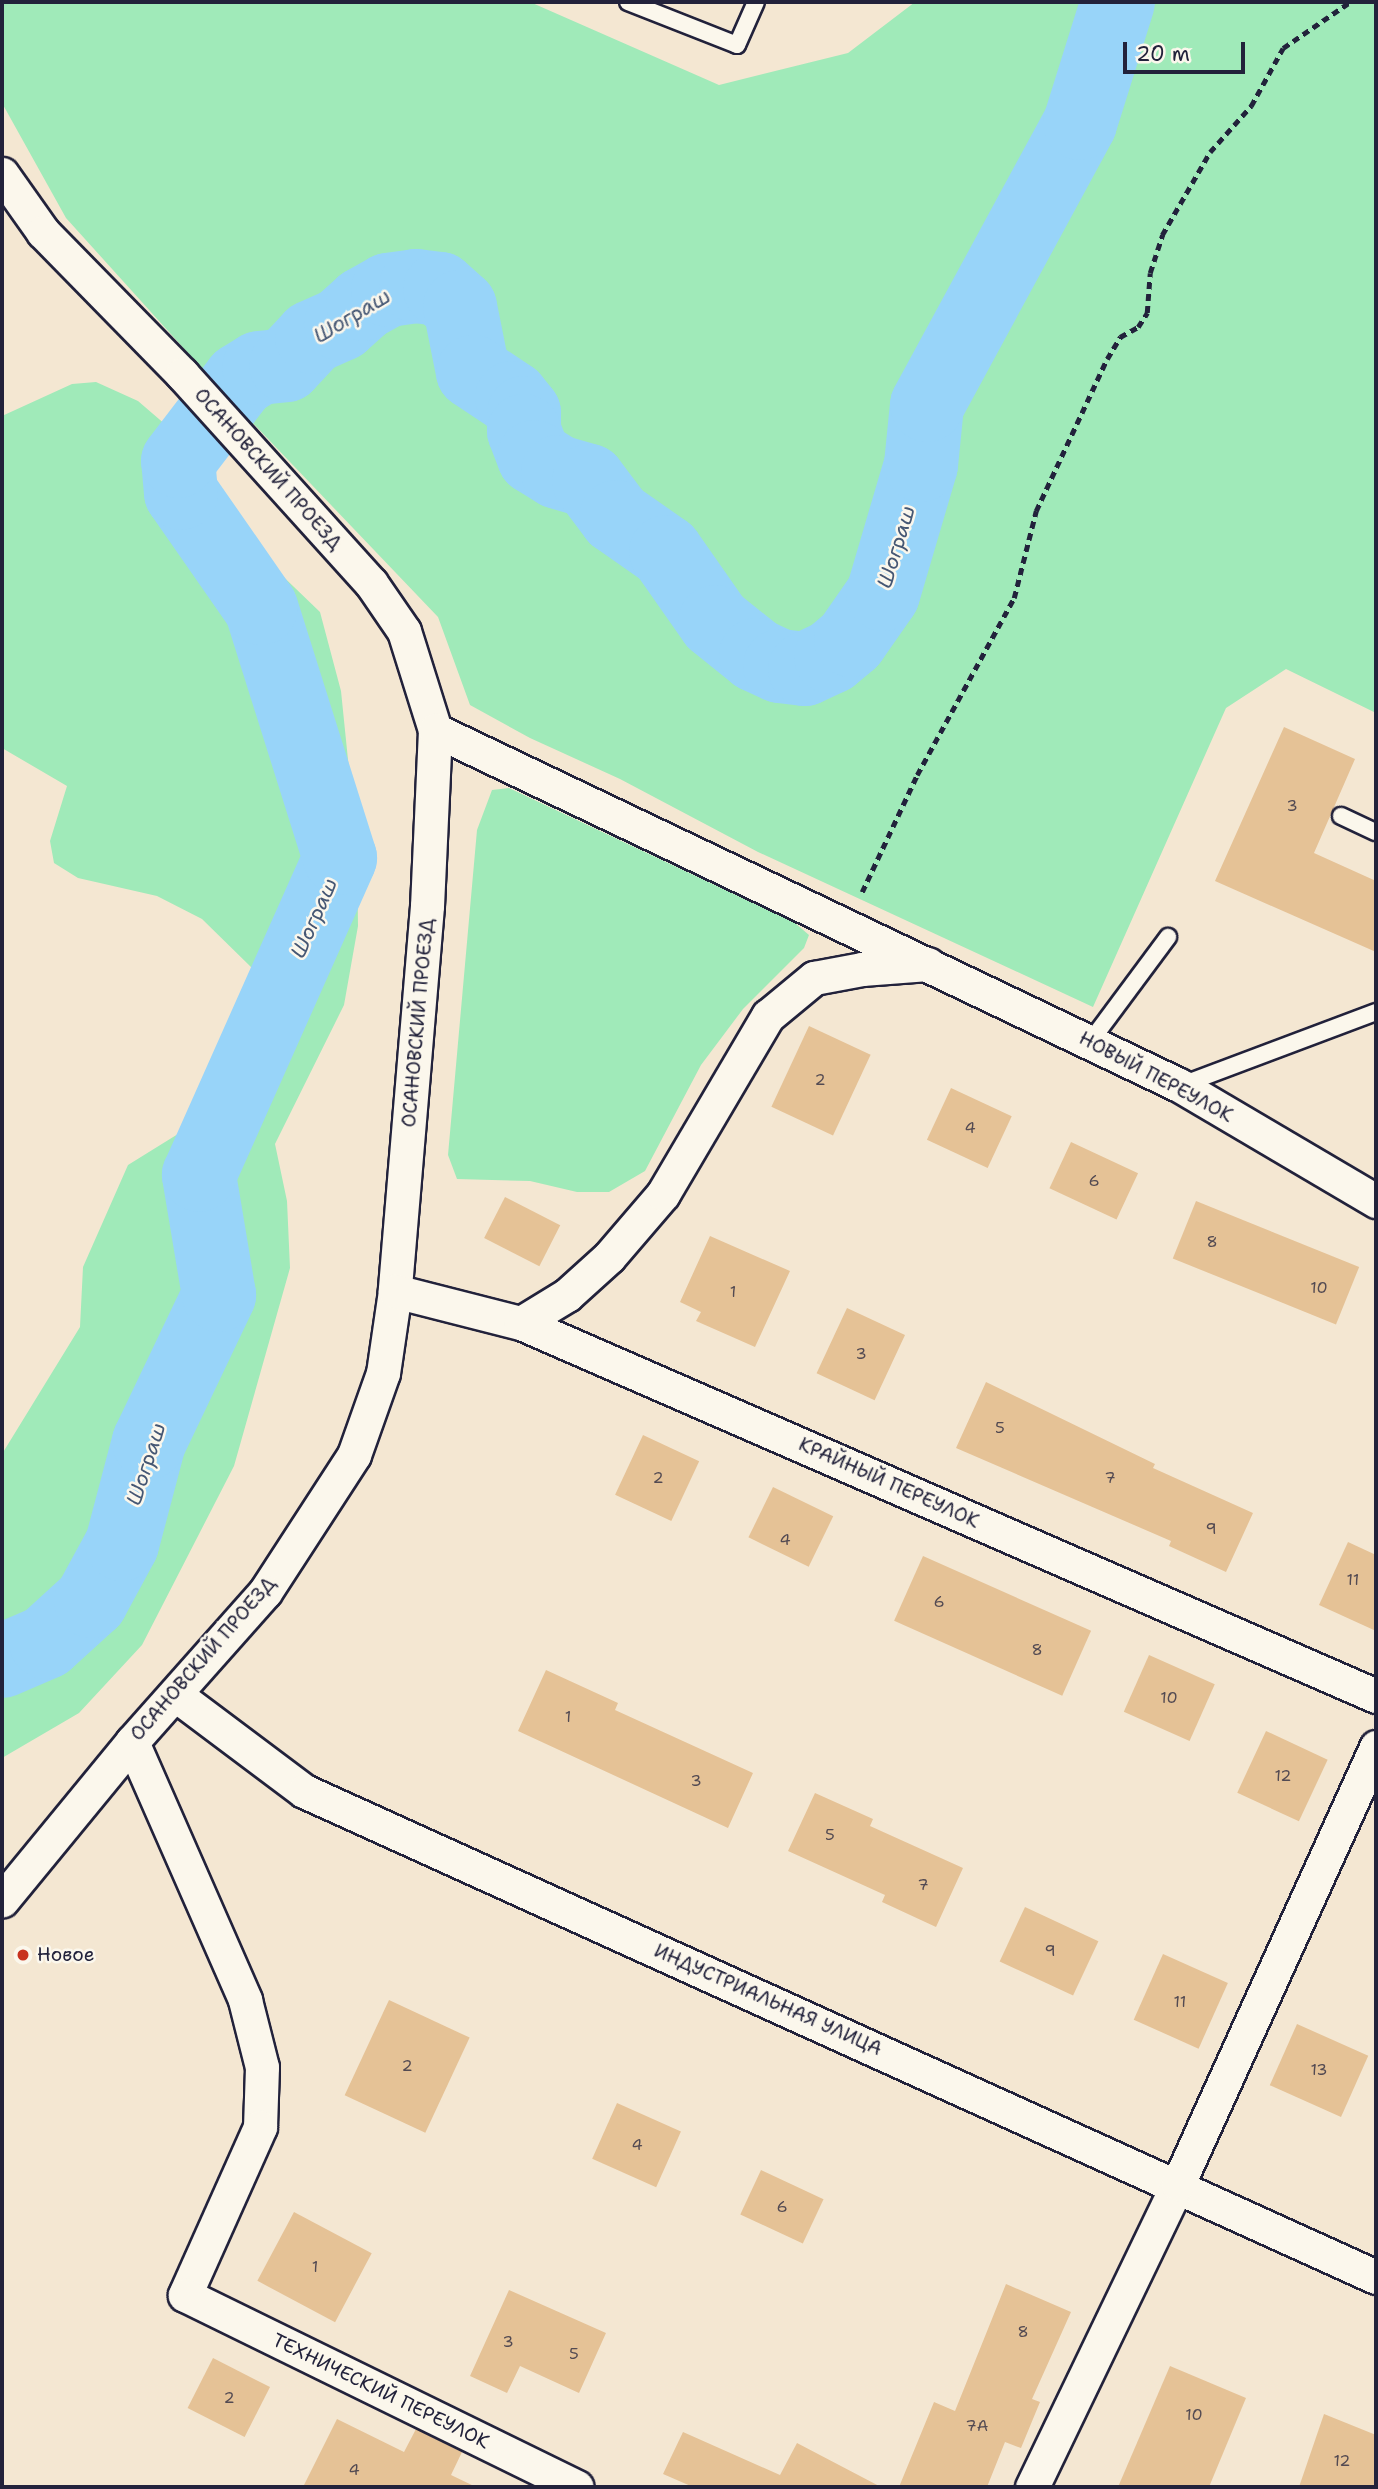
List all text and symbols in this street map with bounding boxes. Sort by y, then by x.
scale bar [1126,28,1248,72]
text: 20 m [1136,40,1190,68]
water label: Шограш [309,283,395,349]
street label: ОСАНОВСКИЙ ПРОЕЗД [189,384,347,554]
water label: Шограш [871,503,921,591]
house number: 3 [1286,796,1298,816]
water label: Шограш [285,874,343,962]
street label: ОСАНОВСКИЙ ПРОЕЗД [398,918,438,1128]
street label: НОВЫЙ ПЕРЕУЛОК [1075,1027,1237,1127]
house number: 2 [814,1070,826,1090]
house number: 4 [964,1118,976,1138]
house number: 6 [1088,1171,1100,1191]
house number: 8 [1206,1232,1218,1252]
house number: 10 [1310,1278,1328,1298]
house number: 1 [730,1282,736,1302]
house number: 3 [855,1344,867,1364]
house number: 5 [995,1418,1005,1438]
water label: Шограш [121,1420,171,1508]
street label: КРАЙНЫЙ ПЕРЕУЛОК [795,1433,983,1533]
house number: 2 [652,1468,664,1488]
house number: 7 [1104,1468,1116,1488]
house number: 9 [1205,1519,1217,1539]
house number: 4 [779,1530,791,1550]
house number: 11 [1347,1570,1359,1590]
street label: ОСАНОВСКИЙ ПРОЕЗД [126,1572,280,1746]
house number: 6 [933,1592,945,1612]
house number: 8 [1031,1640,1043,1660]
house number: 10 [1160,1688,1178,1708]
house number: 1 [565,1707,571,1727]
house number: 12 [1274,1766,1292,1786]
house number: 3 [690,1771,702,1791]
house number: 5 [825,1825,835,1845]
house number: 7 [917,1875,929,1895]
street label: ИНДУСТРИАЛЬНАЯ УЛИЦА [650,1939,886,2061]
house number: 9 [1044,1941,1056,1961]
place label: Новое [37,1944,95,1966]
marker: Новое [15,1947,31,1963]
house number: 11 [1174,1992,1186,2012]
house number: 2 [401,2056,413,2076]
house number: 13 [1310,2060,1328,2080]
house number: 4 [631,2135,643,2155]
house number: 6 [776,2197,788,2217]
house number: 1 [312,2257,318,2277]
house number: 8 [1017,2322,1029,2342]
street label: ТЕХНИЧЕСКИЙ ПЕРЕУЛОК [269,2328,493,2454]
house number: 3 [502,2332,514,2352]
house number: 5 [569,2344,579,2364]
house number: 2 [223,2388,235,2408]
house number: 10 [1185,2405,1203,2425]
house number: 7А [966,2416,988,2436]
house number: 12 [1333,2451,1351,2471]
house number: 4 [348,2460,360,2480]

